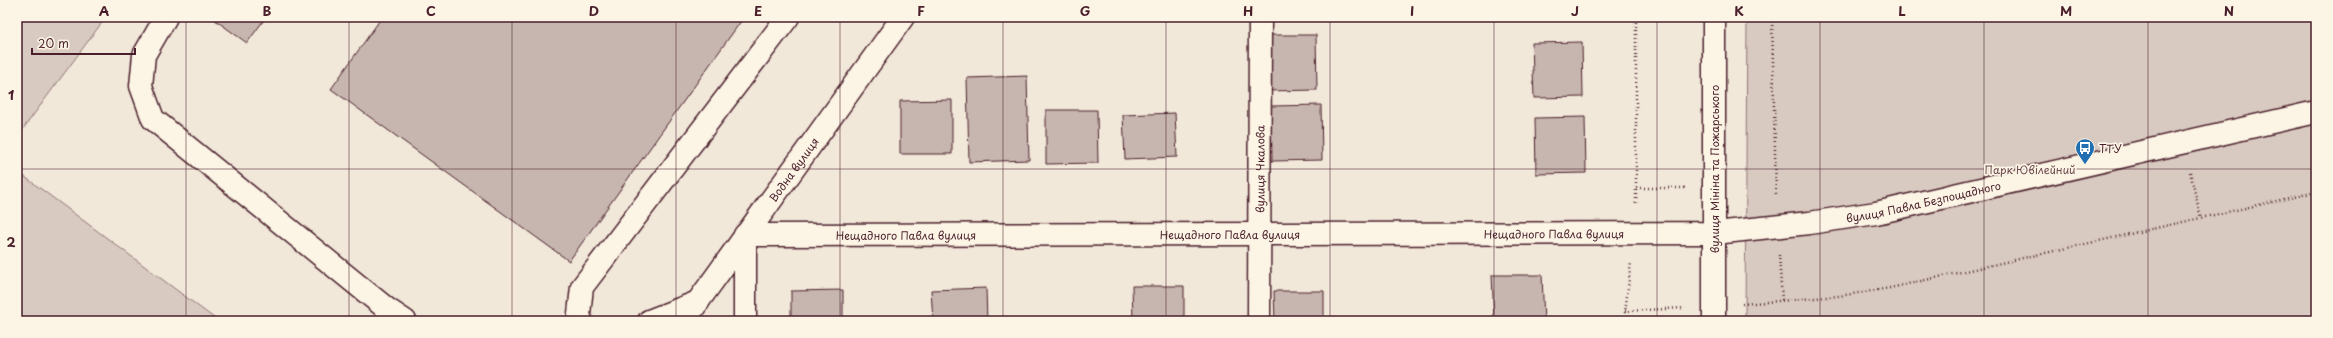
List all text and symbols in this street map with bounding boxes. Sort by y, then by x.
text: A [99,1,109,20]
text: B [263,1,272,20]
text: C [426,1,436,20]
text: D [589,1,599,20]
text: E [754,1,762,20]
text: F [917,1,925,20]
text: G [1080,1,1090,20]
text: H [1243,1,1253,20]
text: I [1410,1,1414,20]
text: J [1571,1,1579,20]
text: K [1734,1,1744,20]
text: L [1898,1,1906,20]
text: M [2060,1,2072,20]
text: N [2224,1,2234,20]
scale bar [32,30,135,56]
text: 20 m [38,34,69,52]
text: 1 [8,85,14,104]
street label: вулиця Мініна та Пожарського [1706,85,1723,253]
street label: вулиця Чкалова [1251,125,1268,213]
street label: Водна вулиця [764,134,822,205]
bus stop icon: ТТУ [2074,137,2096,165]
place label: ТТУ [2099,140,2122,157]
park label: Парк Ювілейний [1984,161,2076,178]
street label: вулиця Павла Безпощадного [1845,176,2002,226]
street label: Нещадного Павла вулиця [1160,225,1300,243]
street label: Нещадного Павла вулиця [1484,225,1624,242]
street label: Нещадного Павла вулиця [836,226,976,243]
text: 2 [6,232,16,251]

